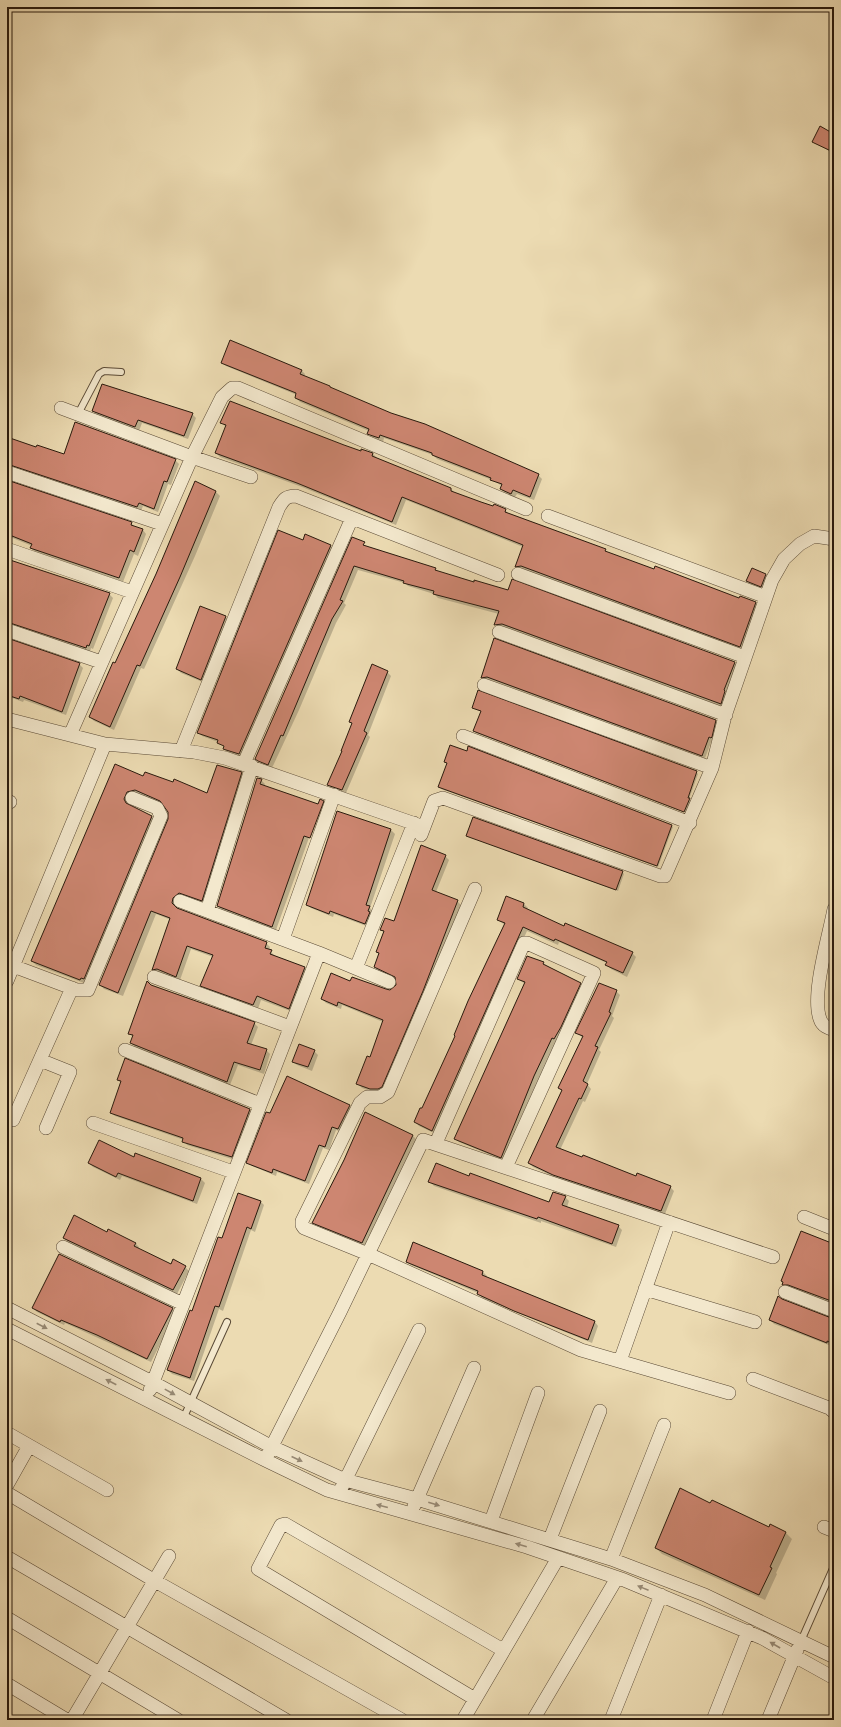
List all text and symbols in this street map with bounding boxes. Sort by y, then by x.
one-way arrow [36,1323,48,1329]
one-way arrow [105,1379,117,1385]
one-way arrow [164,1389,176,1395]
one-way arrow [292,1456,304,1462]
one-way arrow [428,1501,440,1507]
one-way arrow [376,1503,388,1509]
one-way arrow [514,1542,526,1548]
one-way arrow [637,1585,649,1591]
one-way arrow [769,1642,781,1649]

